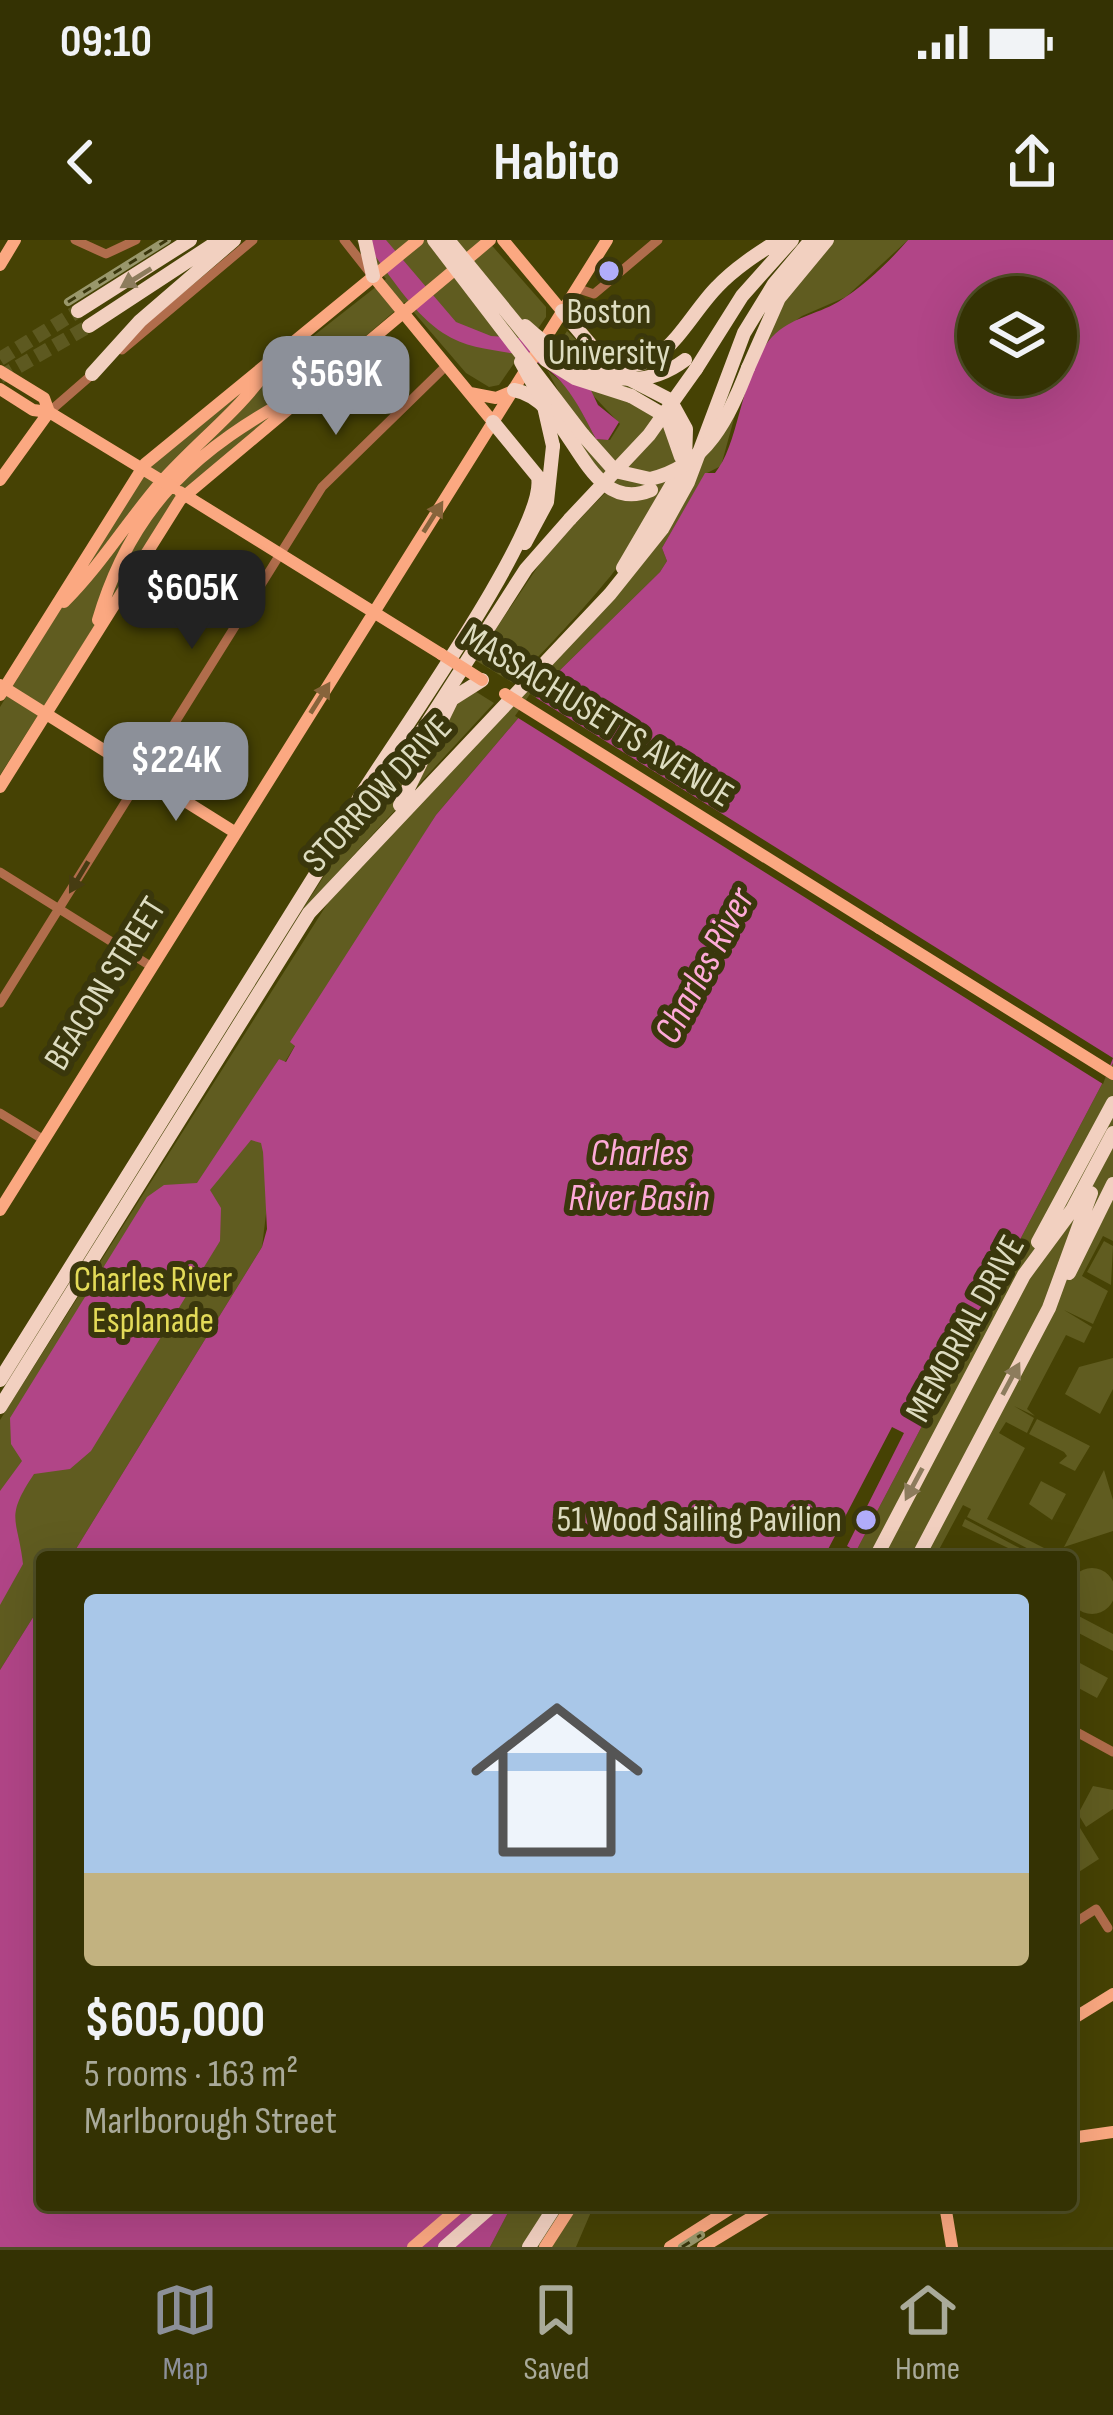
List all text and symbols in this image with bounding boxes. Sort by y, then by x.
text: 09:10 [60,15,152,70]
icon: back [48,129,114,195]
icon: share [999,129,1065,195]
text: Habito [493,130,620,195]
marker: Boston University [596,258,622,284]
one-way arrow [119,266,152,288]
map controls [957,276,1077,396]
button: layers [957,276,1077,396]
place label: Boston University [548,291,670,375]
pin: $569K [252,336,420,438]
text: $569K [290,351,383,398]
one-way arrow [421,501,443,534]
pin: $605K [108,550,276,652]
text: $605K [145,565,239,612]
street label: MASSACHUSETTS AVENUE [453,615,741,817]
one-way arrow [308,682,330,715]
street label: STORROW DRIVE [294,706,462,882]
pin: $224K [92,722,260,824]
text: $224K [130,737,222,784]
one-way arrow [69,860,90,894]
water label: Charles River [645,879,766,1052]
street label: BEACON STREET [36,890,176,1078]
water label: Charles River Basin [568,1130,710,1222]
street label: MEMORIAL DRIVE [897,1228,1035,1430]
park label: Charles River Esplanade [74,1259,232,1343]
one-way arrow [1001,1362,1021,1397]
one-way arrow [904,1467,925,1502]
place label: 51 Wood Sailing Pavilion [557,1499,842,1542]
marker: 51 Wood Sailing Pavilion [853,1507,879,1533]
icon: home [449,1672,665,1888]
text: $605,000 [84,1990,265,2051]
text: 5 rooms · 163 m² [84,2051,298,2098]
text: Marlborough Street [84,2098,337,2145]
tab: Map [152,2277,218,2389]
tab: Saved [523,2277,590,2389]
tab: Home [895,2277,961,2389]

